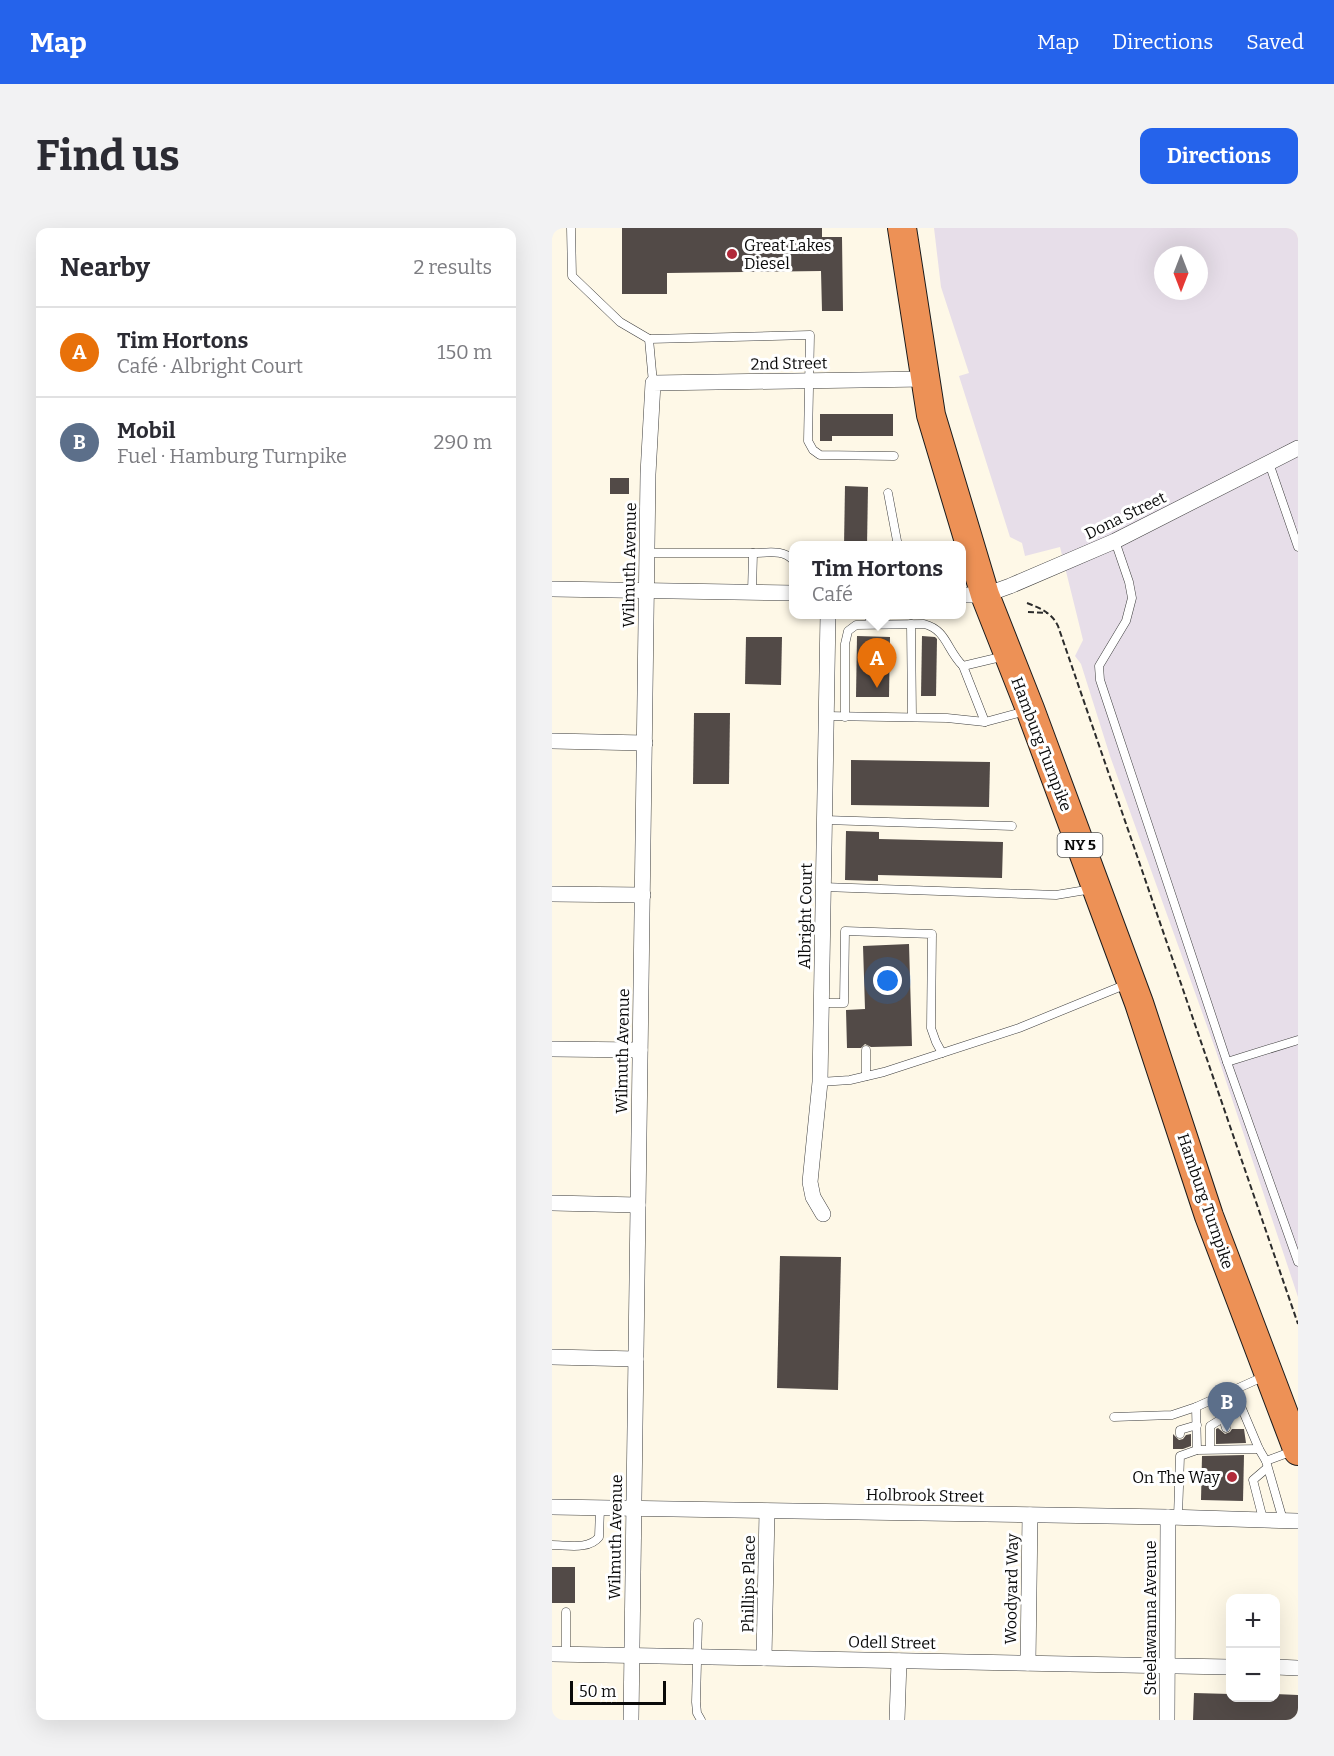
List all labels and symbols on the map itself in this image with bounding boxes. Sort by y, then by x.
place label: Great Lakes Diesel [744,236,831,273]
north arrow [1154,246,1208,300]
marker: Great Lakes Diesel [725,247,739,261]
street label: 2nd Street [750,353,828,374]
street label: Dona Street [1082,488,1169,543]
street label: Wilmuth Avenue [619,502,640,628]
pin: A [858,638,896,688]
street label: Hamburg Turnpike [1007,674,1076,814]
road number: NY 5 [1058,833,1102,857]
street label: Albright Court [795,863,816,969]
your location [873,966,902,995]
street label: Wilmuth Avenue [612,988,633,1114]
street label: Hamburg Turnpike [1173,1131,1238,1271]
pin: B [1208,1382,1246,1432]
place label: On The Way [1132,1468,1221,1487]
marker: On The Way [1225,1470,1239,1484]
street label: Wilmuth Avenue [605,1474,626,1600]
street label: Holbrook Street [866,1485,984,1506]
street label: Woodyard Way [1001,1533,1022,1645]
street label: Phillips Place [738,1535,759,1633]
street label: Steelawanna Avenue [1141,1541,1160,1695]
street label: Odell Street [848,1632,936,1653]
scale bar [570,1678,666,1706]

